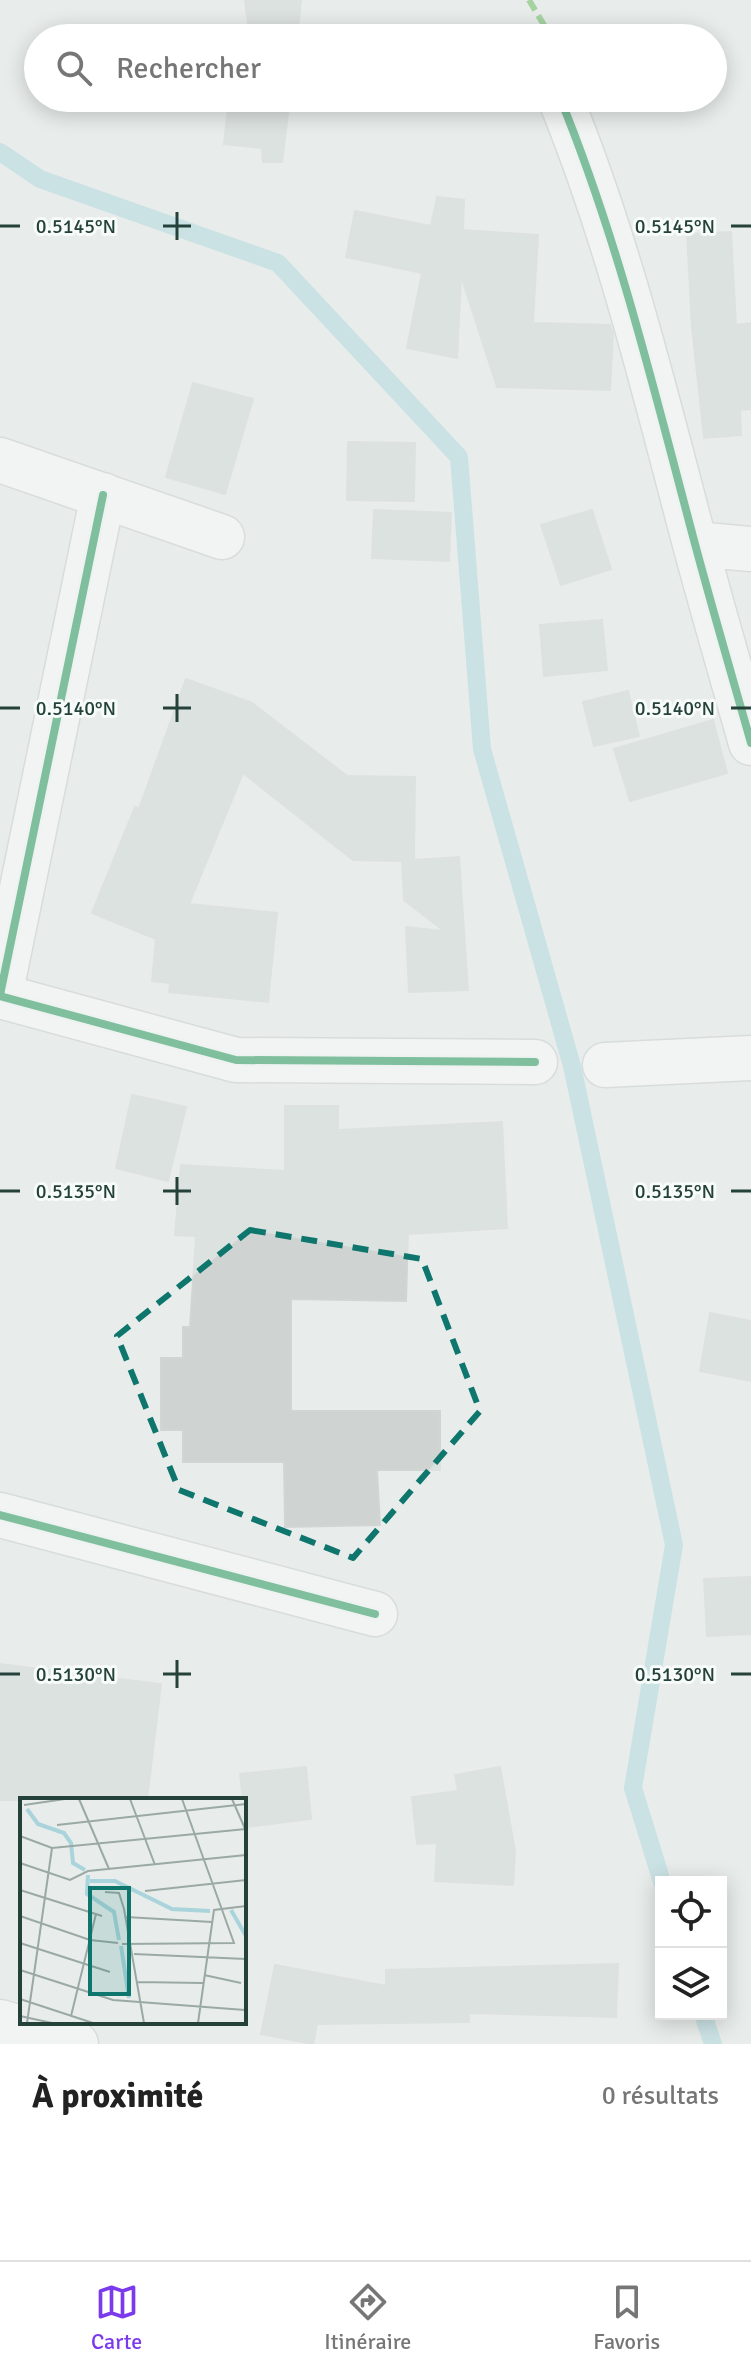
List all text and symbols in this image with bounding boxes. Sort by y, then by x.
search box [24,24,727,112]
icon: search [52,46,96,90]
text: Rechercher [116,50,261,87]
text: 0.5145°N [36,214,116,239]
text: 0.5145°N [635,214,715,239]
text: 0.5140°N [36,696,116,721]
text: 0.5140°N [635,696,715,721]
text: 0.5135°N [36,1179,116,1204]
text: 0.5135°N [635,1179,715,1204]
text: 0.5130°N [36,1662,116,1687]
text: 0.5130°N [635,1662,715,1687]
inset map [20,1798,246,2024]
map controls [655,1876,727,2020]
button: locate [655,1876,727,1948]
button: layers [655,1948,727,2020]
text: À proximité [32,2075,203,2117]
text: 0 résultats [602,2080,719,2112]
tab: Carte [91,2280,142,2355]
tab: Itinéraire [324,2280,411,2355]
tab: Favoris [593,2280,660,2355]

